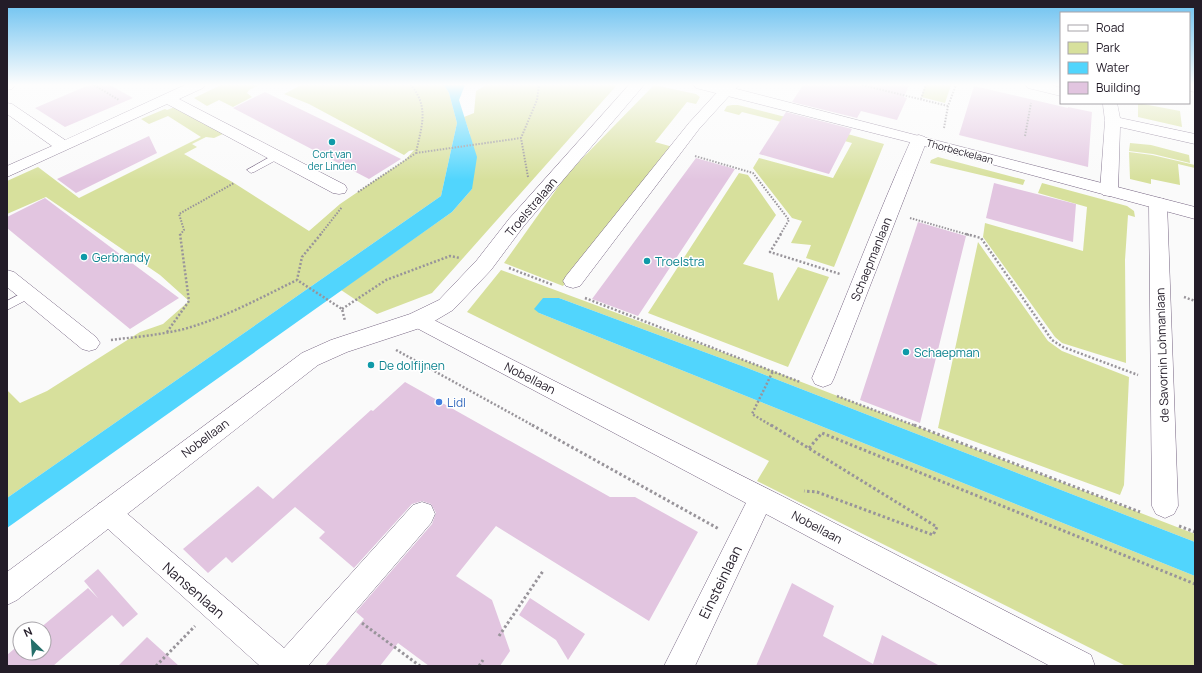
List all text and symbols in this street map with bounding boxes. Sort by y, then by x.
legend [1060,12,1190,104]
text: Road [1096,19,1124,36]
text: Park [1096,39,1121,56]
text: Water [1096,59,1130,76]
text: Building [1096,79,1140,96]
street label: Thorbeckelaan [925,135,995,167]
marker: Cort van der Linden [327,137,337,147]
place label: Cort van der Linden [308,147,356,173]
street label: Troelstralaan [501,174,561,240]
street label: Schaepmanlaan [846,215,896,303]
place label: Gerbrandy [92,249,151,266]
marker: Gerbrandy [79,252,89,262]
place label: Troelstra [655,253,705,270]
marker: Troelstra [642,256,652,266]
street label: de Savornin Lohmanlaan [1151,287,1173,423]
place label: Schaepman [914,344,980,361]
marker: Schaepman [901,347,911,357]
place label: De dolfijnen [379,357,445,374]
street label: Nobellaan [501,358,559,398]
marker: De dolfijnen [366,360,376,370]
place label: Lidl [447,394,466,411]
marker: Lidl [434,397,444,407]
street label: Nobellaan [178,415,232,461]
street label: Nobellaan [789,506,845,548]
street label: Einsteinlaan [694,542,746,622]
street label: Nansenlaan [159,558,229,622]
north arrow [12,621,52,661]
text: N [21,623,34,640]

